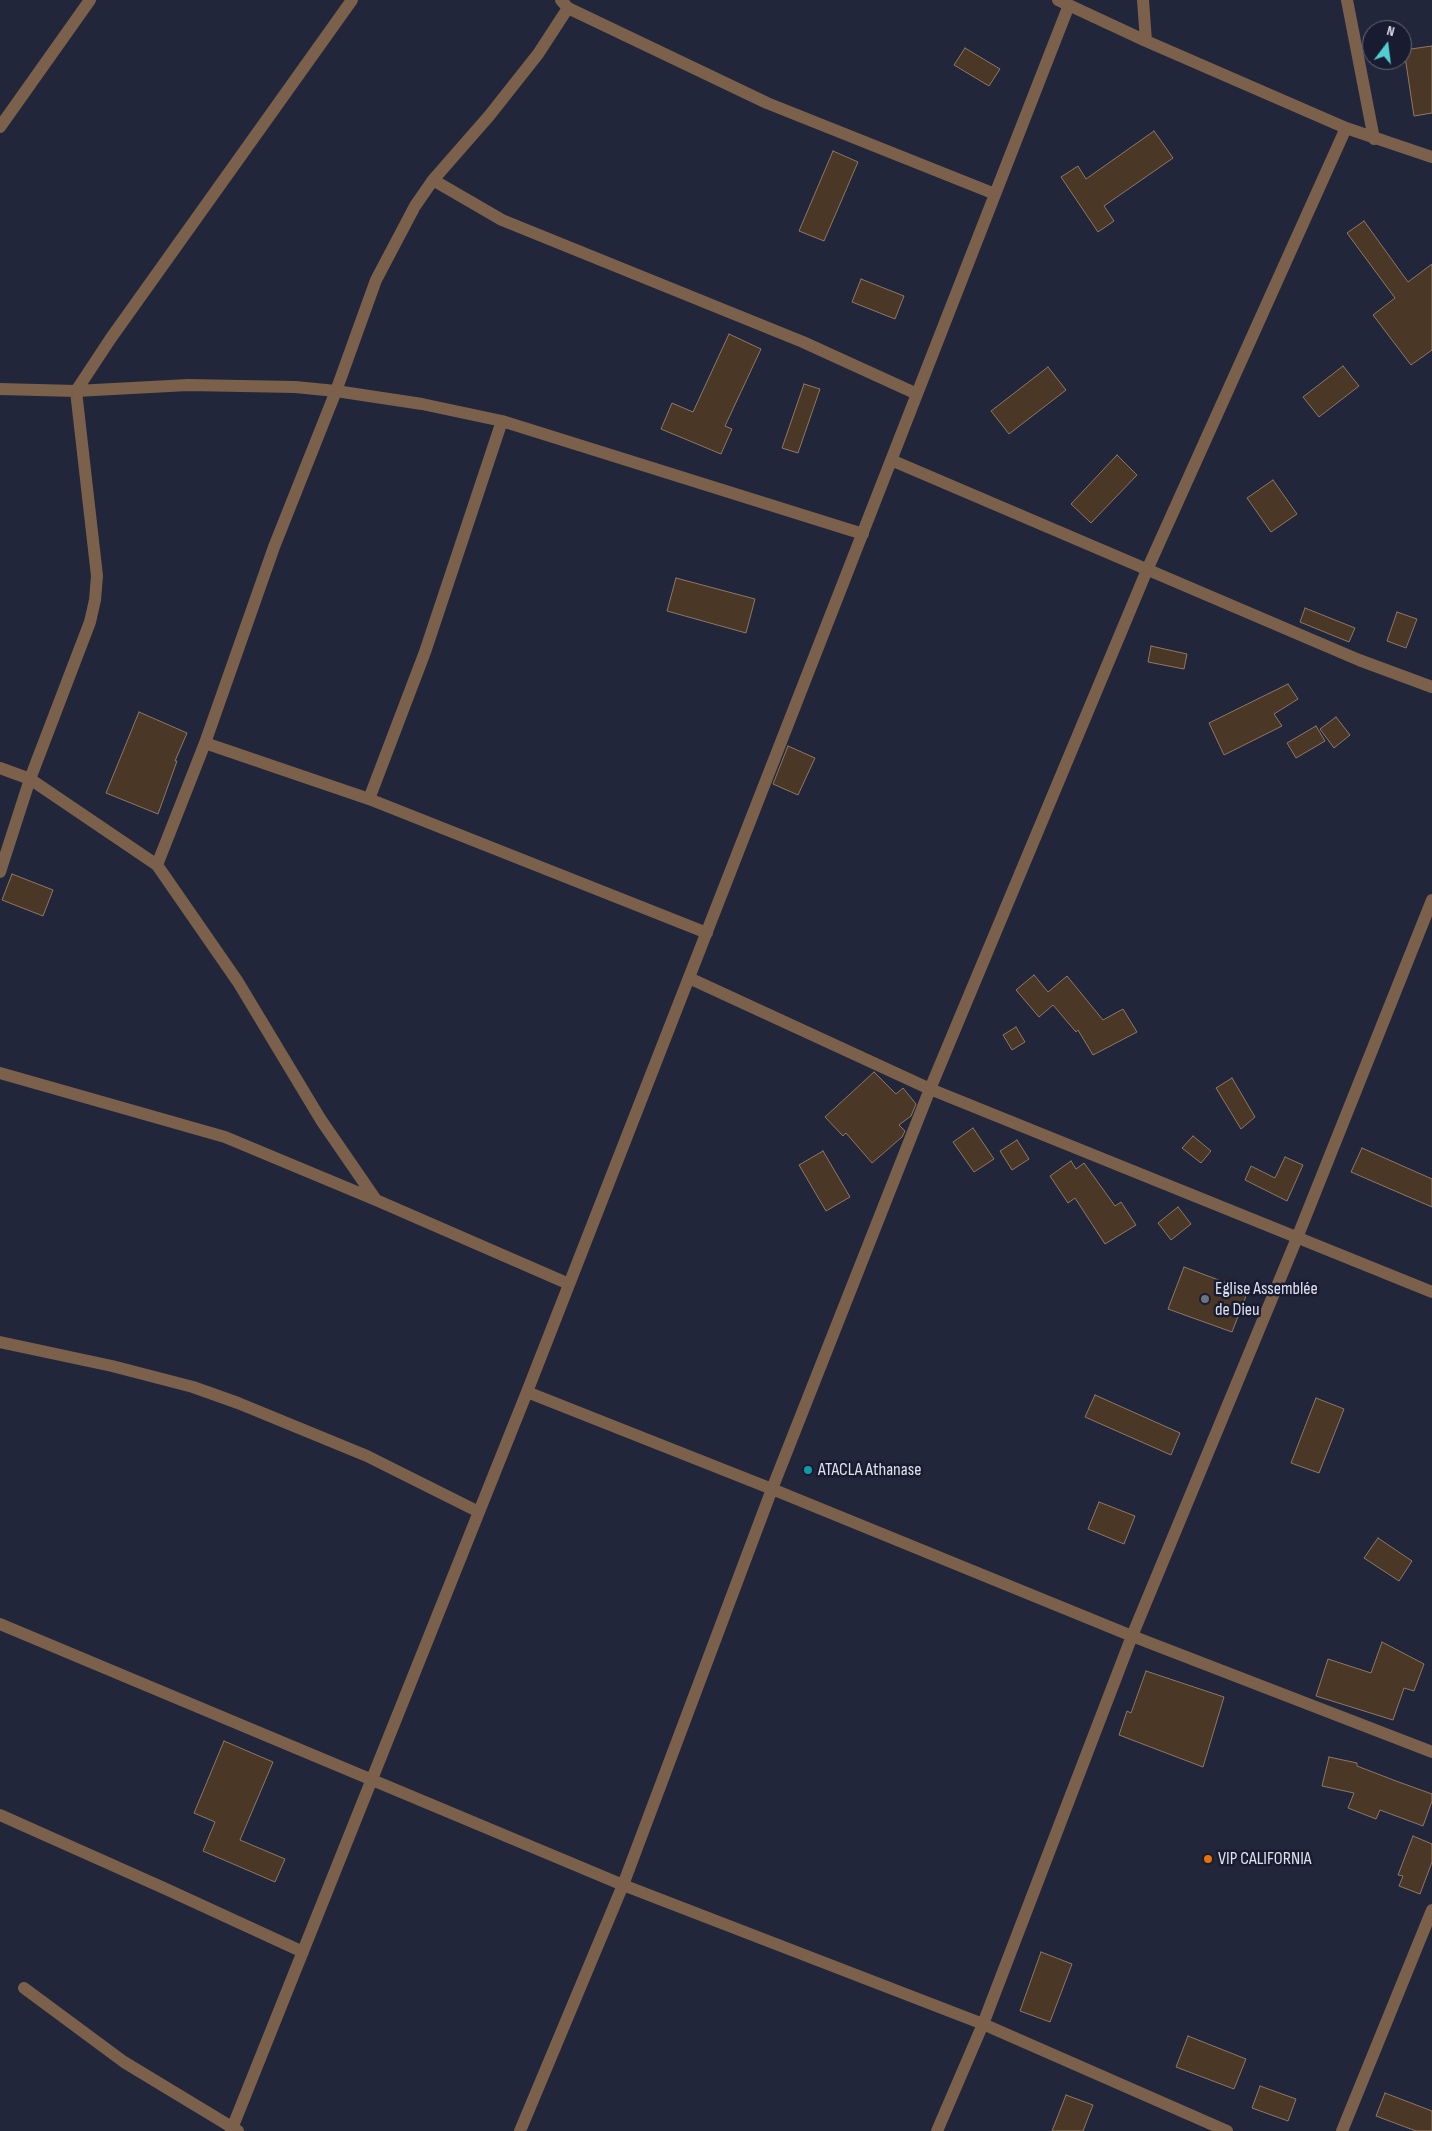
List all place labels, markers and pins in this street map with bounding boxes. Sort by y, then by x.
place label: Eglise Assemblée de Dieu [1215,1278,1318,1320]
marker: Eglise Assemblée de Dieu [1199,1293,1211,1305]
place label: ATACLA Athanase [818,1459,921,1481]
marker: ATACLA Athanase [802,1464,814,1476]
place label: VIP CALIFORNIA [1218,1848,1311,1870]
marker: VIP CALIFORNIA [1202,1853,1214,1865]

